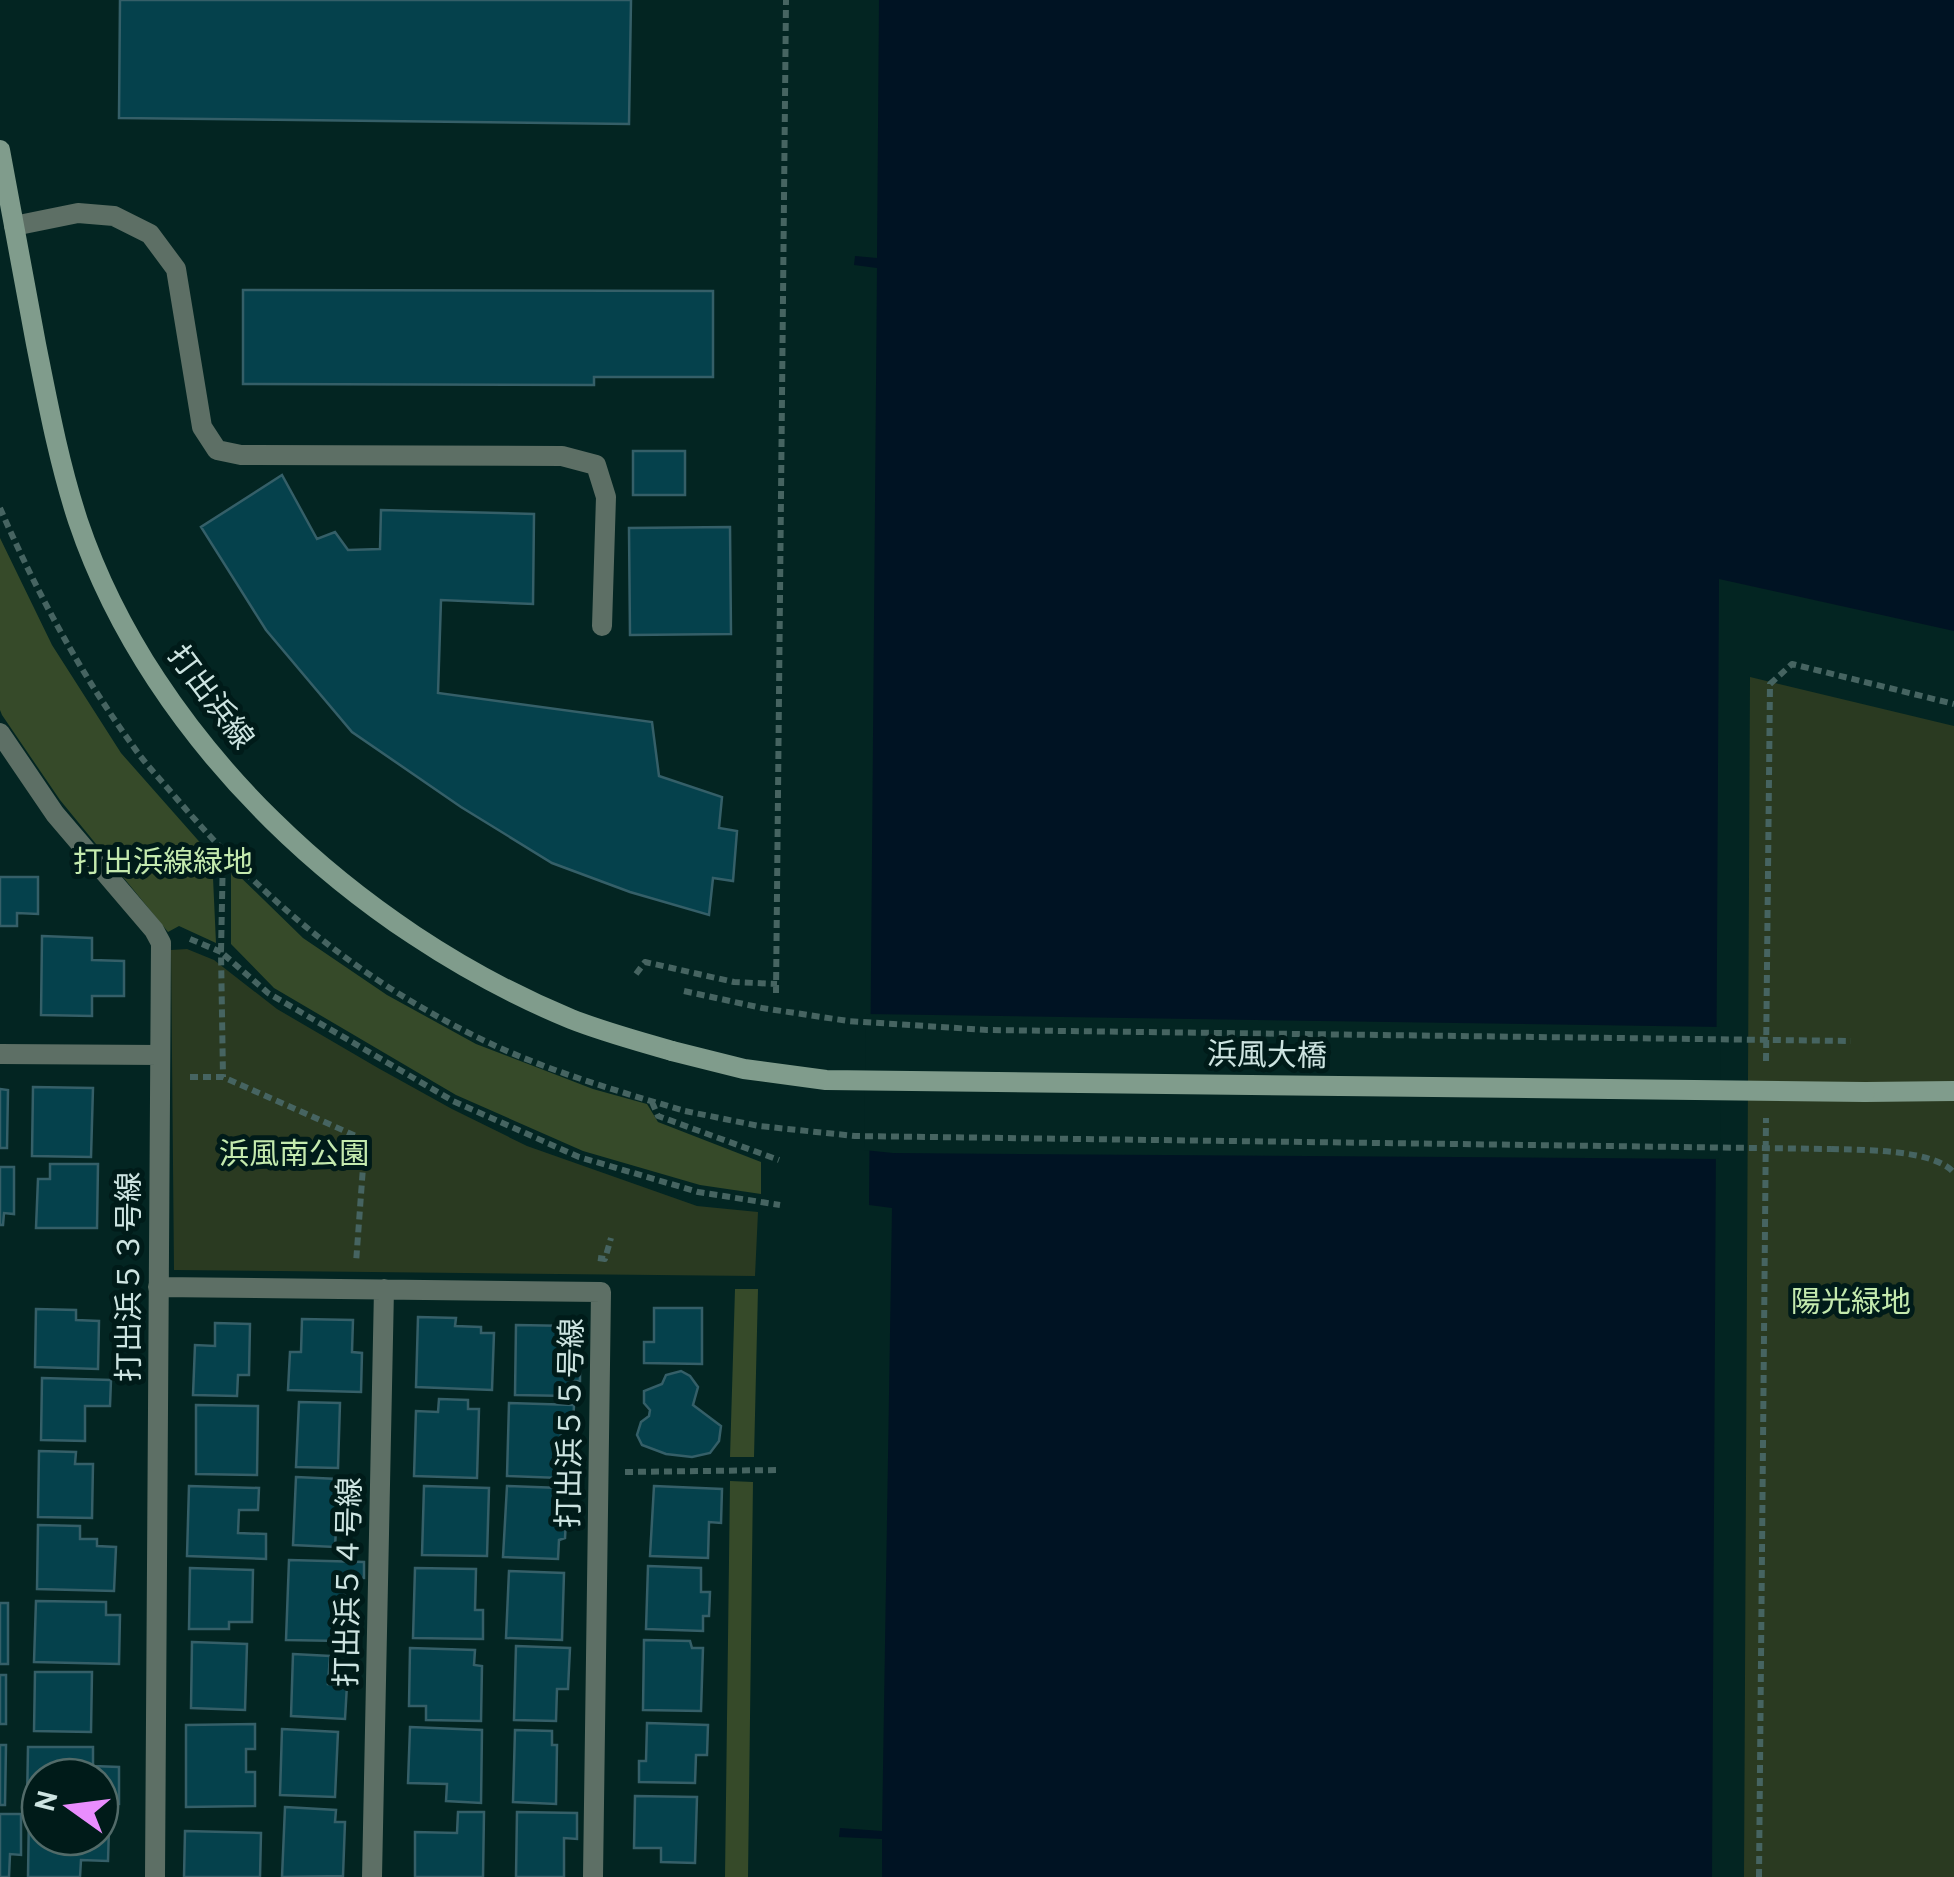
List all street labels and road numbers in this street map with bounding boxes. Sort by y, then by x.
street label: 打出浜線 [158,639,260,758]
street label: 浜風大橋 [1207,1038,1327,1077]
street label: 打出浜５３号線 [113,1172,150,1382]
street label: 打出浜５５号線 [552,1318,593,1528]
street label: 打出浜５４号線 [330,1477,371,1687]

